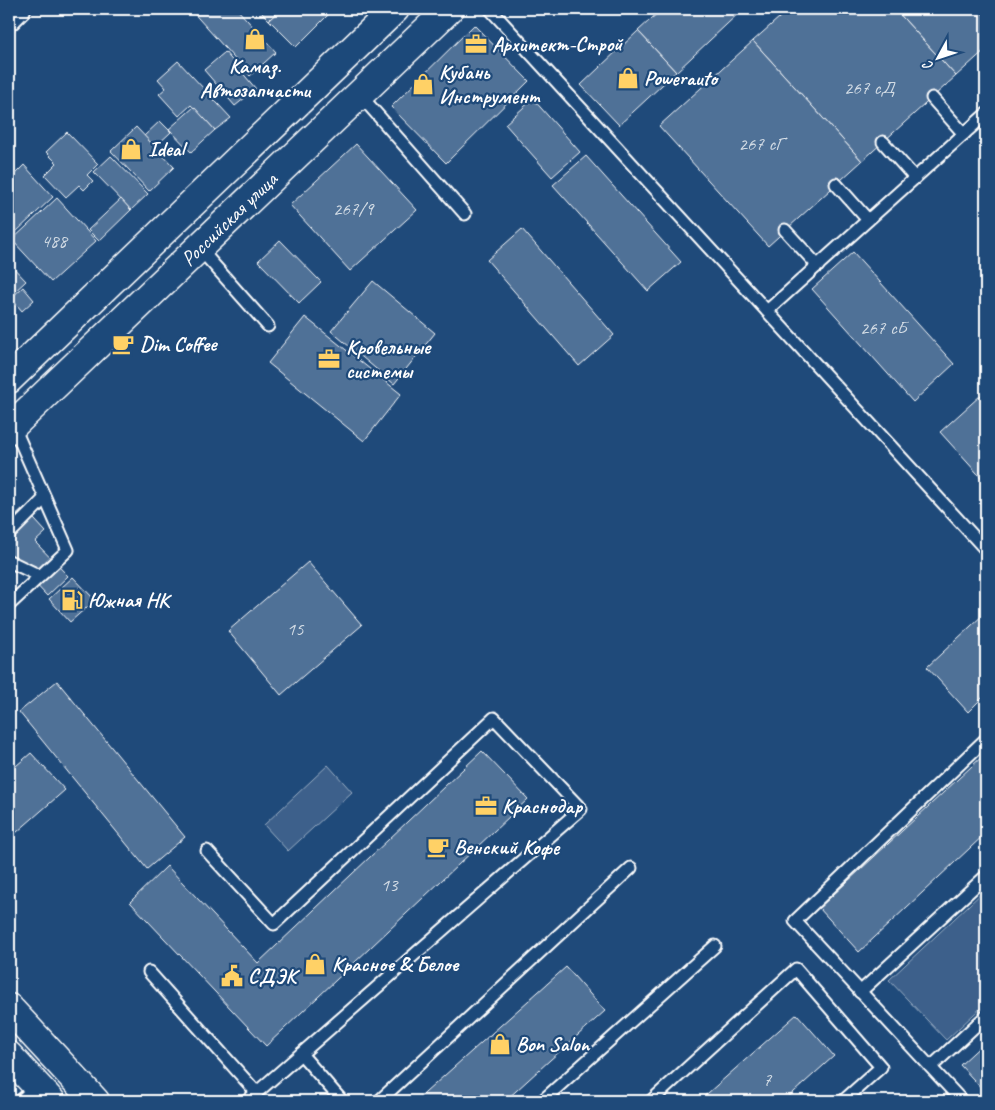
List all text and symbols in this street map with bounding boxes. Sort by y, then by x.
shop icon: Камаз. Автозапчасти [242,26,268,52]
office icon: Архитект-Строй [463,31,489,57]
place label: Архитект-Строй [492,31,624,57]
north arrow [912,32,962,82]
place label: Камаз. Автозапчасти [200,53,312,103]
text: С [918,56,937,74]
place label: Кубань Инструмент [439,59,541,109]
shop icon: Powerauto [615,65,641,91]
place label: Powerauto [644,65,720,91]
shop icon: Кубань Инструмент [410,71,436,97]
house number: 267 сД [844,76,897,100]
house number: 267 сГ [738,132,788,156]
shop icon: Ideal [118,136,144,162]
place label: Ideal [148,136,188,162]
street label: Российская улица [175,165,284,272]
house number: 267/9 [333,197,375,221]
house number: 488 [41,229,69,253]
house number: 267 сБ [860,316,910,340]
cafe icon: Dim Coffee [110,331,136,357]
place label: Dim Coffee [140,331,218,357]
place label: Кровельные системы [346,334,432,384]
office icon: Кровельные системы [316,346,342,372]
fuel station icon: Южная НК [59,587,85,613]
place label: Южная НК [88,587,173,613]
house number: 15 [286,617,305,641]
office icon: Краснодар [473,793,499,819]
place label: Краснодар [502,793,583,819]
cafe icon: Венский Кофе [425,834,451,860]
place label: Венский Кофе [454,834,561,860]
house number: 13 [380,873,399,897]
shop icon: Красное & Белое [302,951,328,977]
place label: Красное & Белое [332,951,461,977]
public building icon: СДЭК [219,963,245,989]
place label: СДЭК [248,963,301,989]
shop icon: Bon Salon [487,1031,513,1057]
place label: Bon Salon [516,1031,591,1057]
house number: 7 [763,1068,773,1092]

